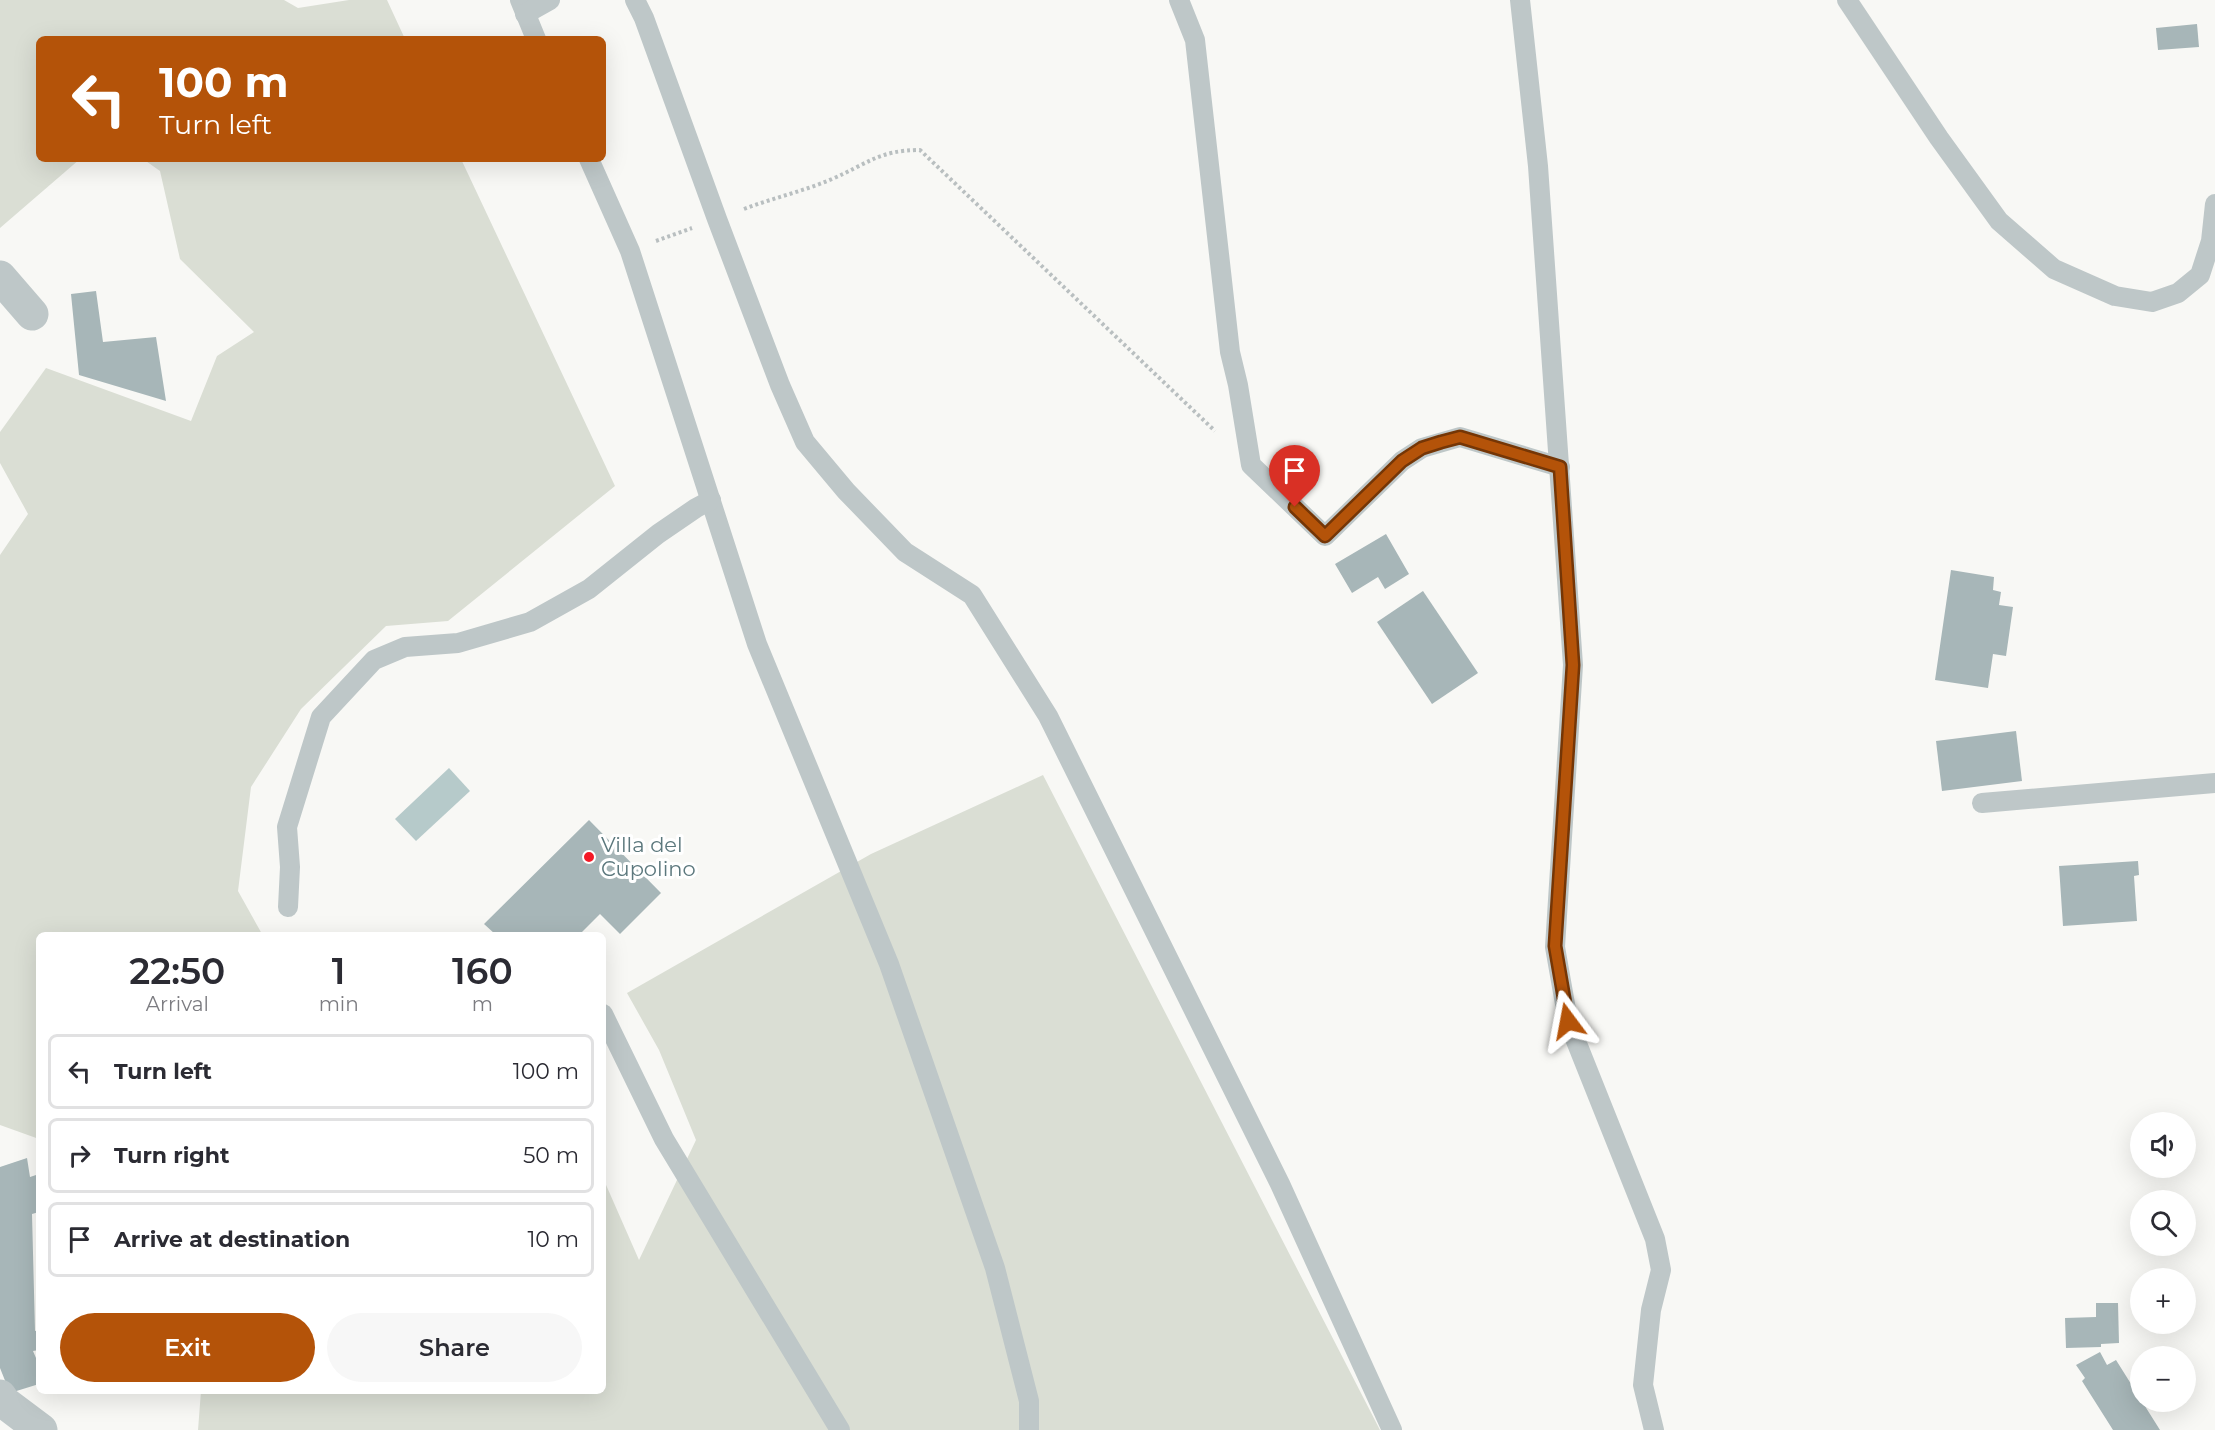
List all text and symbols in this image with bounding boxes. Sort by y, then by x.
text: 100 m [159,56,288,108]
icon: left [60,60,138,138]
text: Turn left [159,108,272,141]
pin [1269,445,1320,507]
icon: arrive [1278,454,1311,487]
place label: Villa del Cupolino [601,832,696,881]
marker: Villa del Cupolino [582,850,596,864]
text: 22:50 [129,949,225,993]
text: 1 [332,949,346,993]
text: 160 [452,949,513,993]
position arrow [1536,989,1600,1053]
text: Arrival [146,992,209,1016]
text: min [319,992,359,1016]
text: m [472,992,493,1016]
icon: left [63,1055,96,1088]
text: Turn left [114,1058,212,1085]
text: 100 m [513,1058,579,1085]
map controls [2130,1112,2196,1412]
button: sound [2130,1112,2196,1178]
icon: right [63,1139,96,1172]
text: Turn right [114,1142,229,1169]
text: 50 m [523,1142,579,1169]
button: search [2130,1190,2196,1256]
icon: arrive [63,1223,96,1256]
text: Arrive at destination [114,1226,350,1253]
text: 10 m [527,1226,579,1253]
button: + [2130,1268,2196,1334]
button: Exit [60,1313,315,1382]
button: Share [327,1313,582,1382]
button: − [2130,1346,2196,1412]

